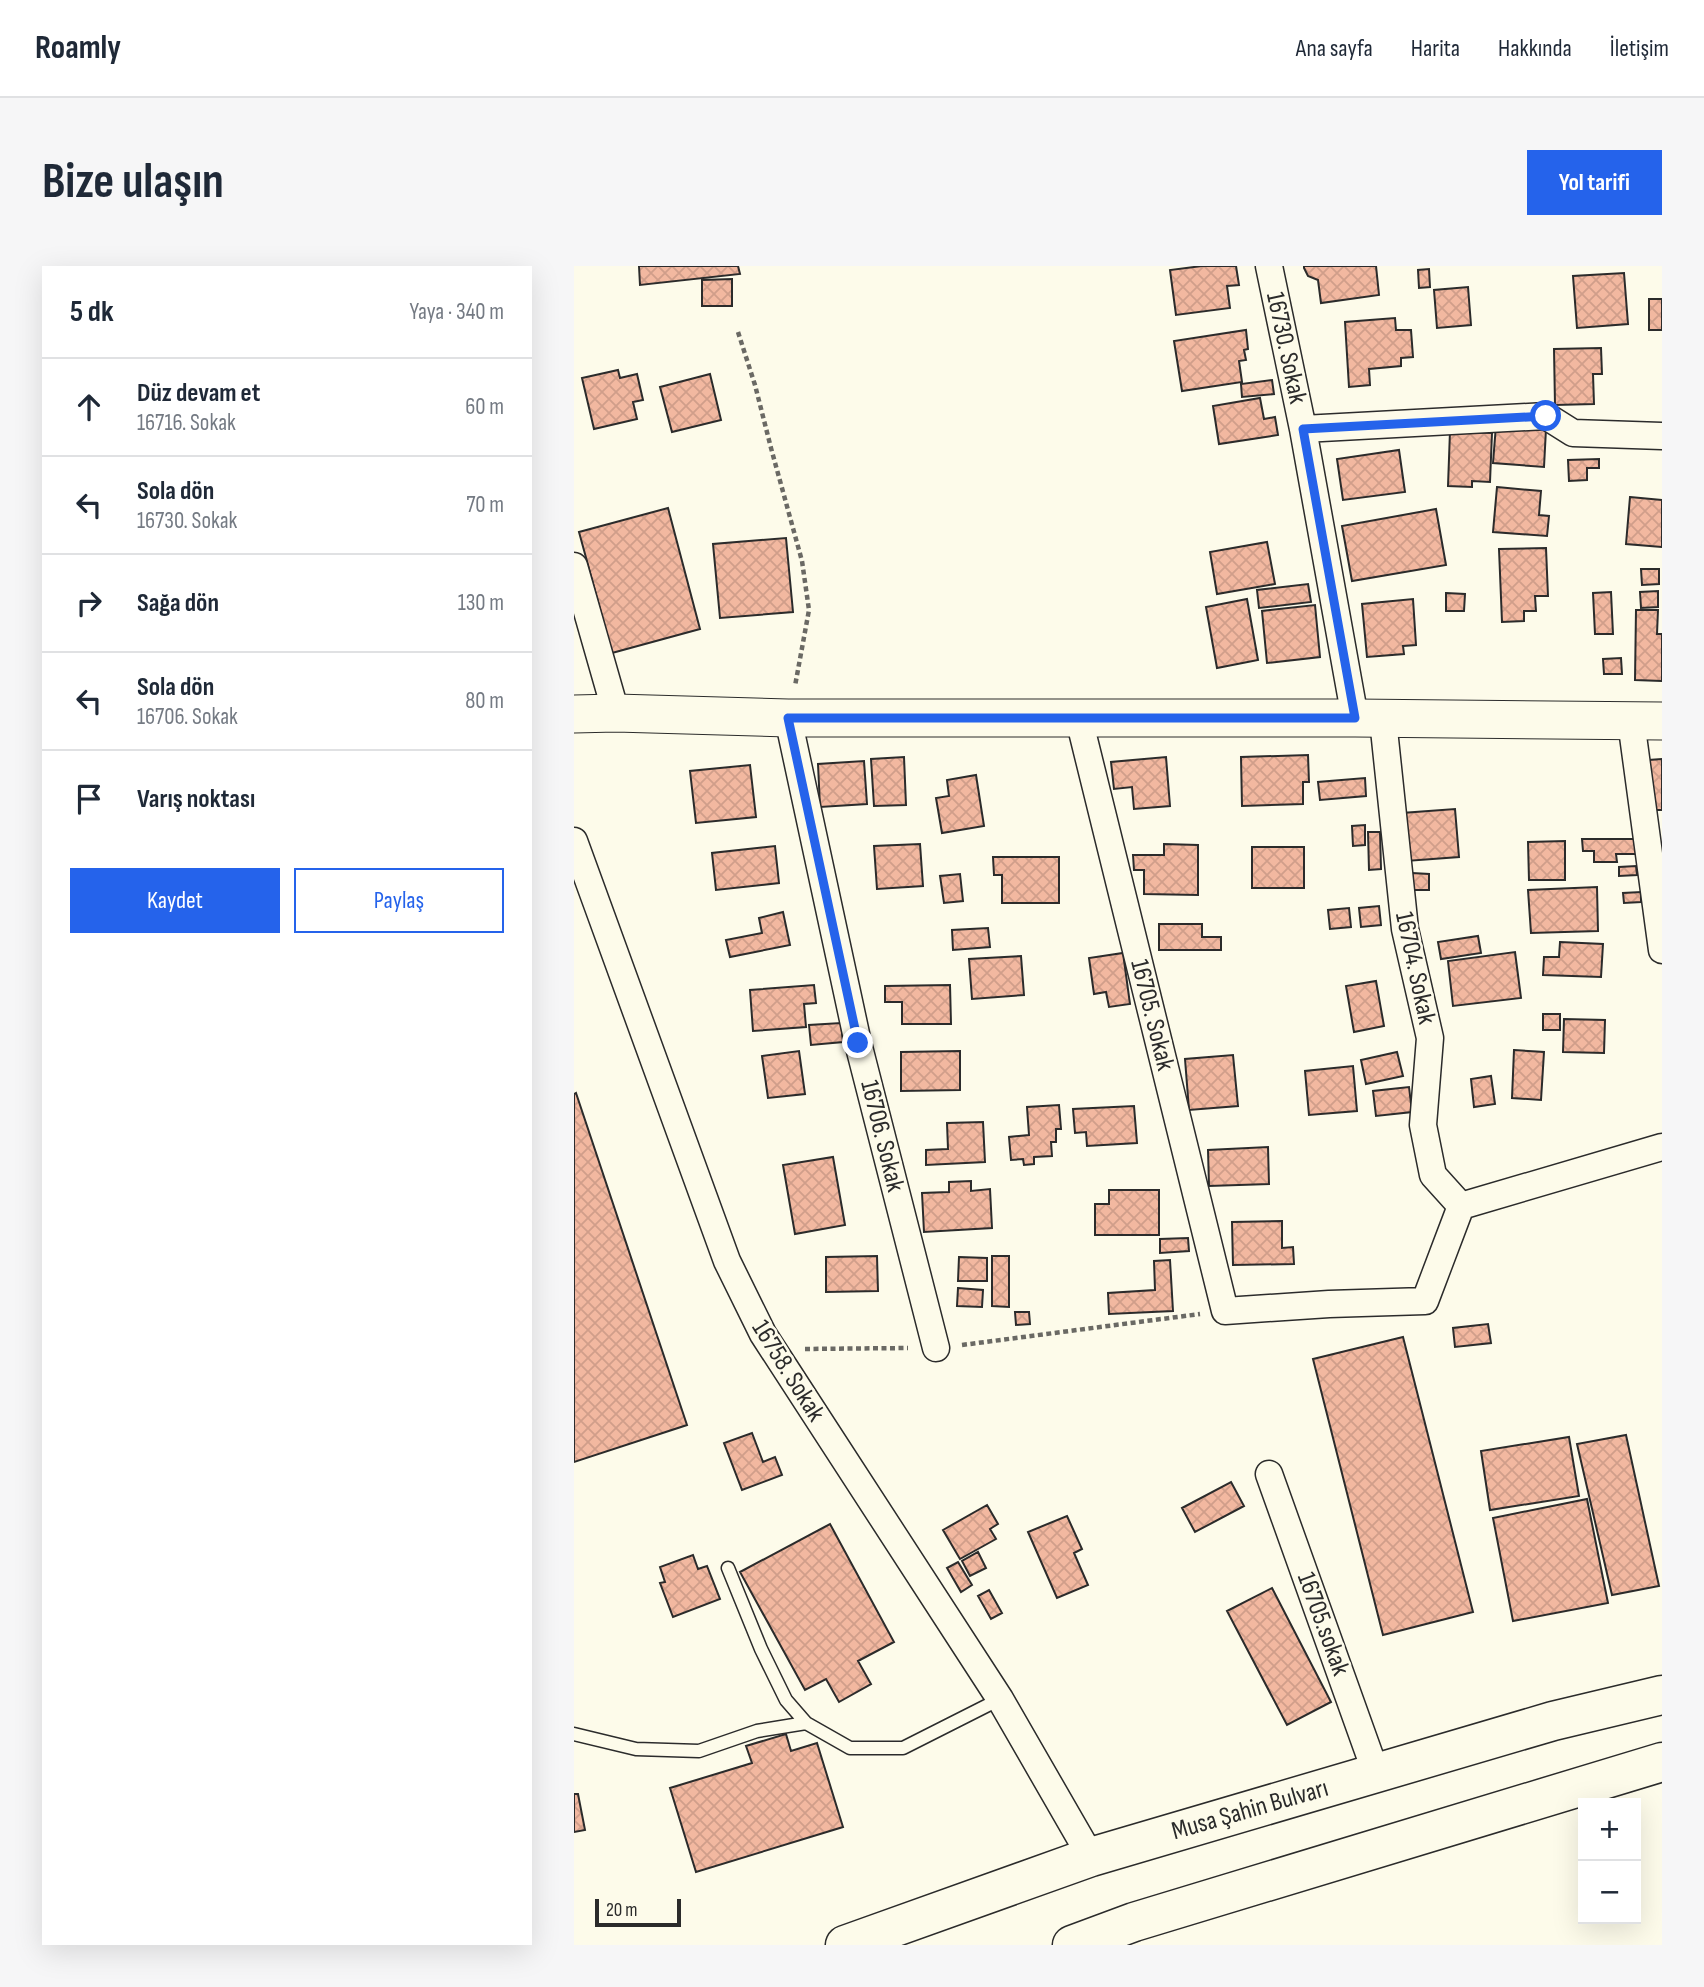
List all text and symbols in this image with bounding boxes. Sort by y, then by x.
text: Roamly [35,28,121,68]
text: Ana sayfa [1296,34,1373,63]
text: Harita [1411,34,1460,63]
text: Hakkında [1498,34,1572,63]
text: İletişim [1610,34,1669,63]
button: Yol tarifi [1527,150,1662,215]
text: Bize ulaşın [42,153,224,212]
street label: 16730. Sokak [1259,289,1313,407]
text: 5 dk [70,294,114,330]
text: Yaya · 340 m [409,298,504,326]
text: Düz devam et [137,378,260,409]
icon: ahead [70,388,108,426]
text: 60 m [465,393,504,421]
route start [1530,400,1561,431]
text: 16716. Sokak [137,409,236,437]
text: Sola dön [137,476,214,507]
icon: left [70,486,108,524]
text: 70 m [466,491,504,519]
text: 16730. Sokak [137,507,237,535]
icon: right [70,584,108,622]
text: Sağa dön [137,588,219,619]
text: 130 m [458,589,504,617]
text: Sola dön [137,672,214,703]
icon: left [70,682,108,720]
text: 80 m [465,687,504,715]
text: 16706. Sokak [137,703,238,731]
icon: arrive [70,780,108,818]
text: Varış noktası [137,784,255,815]
button: Kaydet [70,868,280,933]
button: Paylaş [294,868,504,933]
street label: 16704. Sokak [1388,909,1442,1027]
street label: 16705. Sokak [1123,956,1181,1074]
route end [842,1027,873,1058]
street label: 16706. Sokak [853,1077,911,1195]
street label: 16758. Sokak [745,1315,831,1427]
street label: 16705.sokak [1290,1568,1356,1680]
street label: Musa Şahin Bulvarı [1168,1773,1332,1847]
map controls [1578,1798,1641,1924]
button: + [1578,1798,1641,1861]
button: − [1578,1861,1641,1924]
scale bar [595,1896,681,1928]
text: 20 m [606,1899,638,1922]

